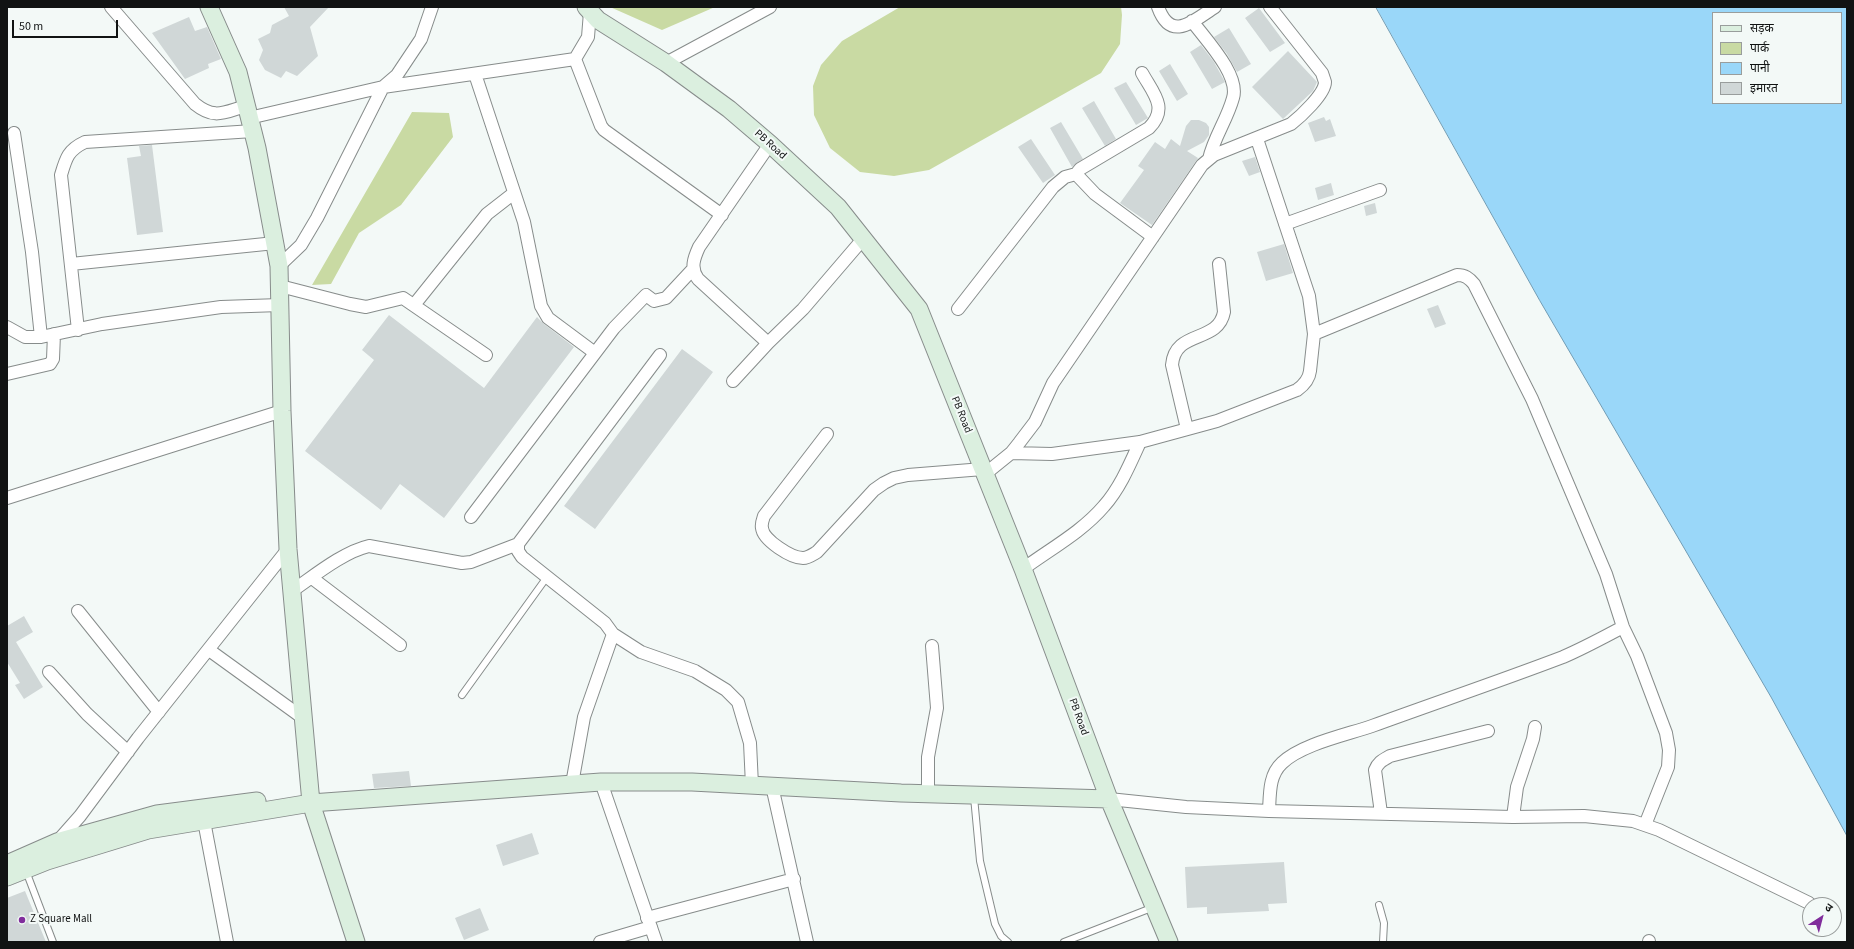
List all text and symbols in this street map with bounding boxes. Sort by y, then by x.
scale bar [14,12,120,38]
legend [1712,12,1842,104]
text: 50 m [19,18,43,35]
text: सड़क [1750,20,1774,37]
text: पार्क [1750,40,1769,57]
text: पानी [1750,60,1770,77]
text: इमारत [1750,80,1778,97]
street label: PB Road [751,127,789,163]
street label: PB Road [948,395,974,435]
street label: PB Road [1065,697,1091,737]
north arrow [1802,897,1842,937]
text: उ [1822,900,1836,916]
place label: Z Square Mall [30,913,92,927]
marker: Z Square Mall [17,915,27,925]

